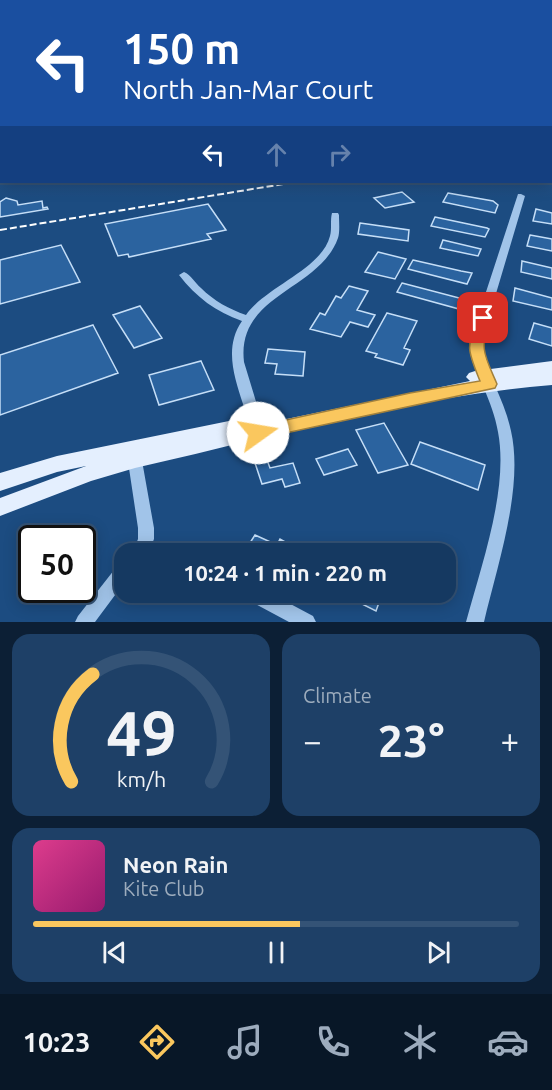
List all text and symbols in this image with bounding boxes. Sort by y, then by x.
icon: left [24,24,102,102]
text: 150 m [123,25,240,72]
text: North Jan-Mar Court [123,74,373,104]
icon: left [197,138,230,171]
icon: ahead [260,138,293,171]
icon: right [323,138,356,171]
pin [457,292,508,343]
icon: arrive [466,301,499,334]
position arrow [226,401,290,465]
speed limit sign: 50 [18,525,96,603]
text: 10:24 · 1 min · 220 m [183,560,387,585]
text: Climate [303,684,372,707]
text: 49 [106,698,176,768]
text: 23° [378,715,444,766]
text: − [303,722,322,759]
text: + [500,722,519,759]
text: km/h [116,767,166,791]
text: Neon Rain [123,852,228,877]
text: Kite Club [123,877,205,900]
icon: previous [98,936,131,969]
icon: pause [260,936,293,969]
icon: next [422,936,455,969]
icon: directions [136,1021,178,1063]
icon: music [224,1021,266,1063]
icon: phone [312,1021,354,1063]
icon: climate [399,1021,441,1063]
icon: car [487,1021,529,1063]
text: 10:23 [23,1027,90,1057]

